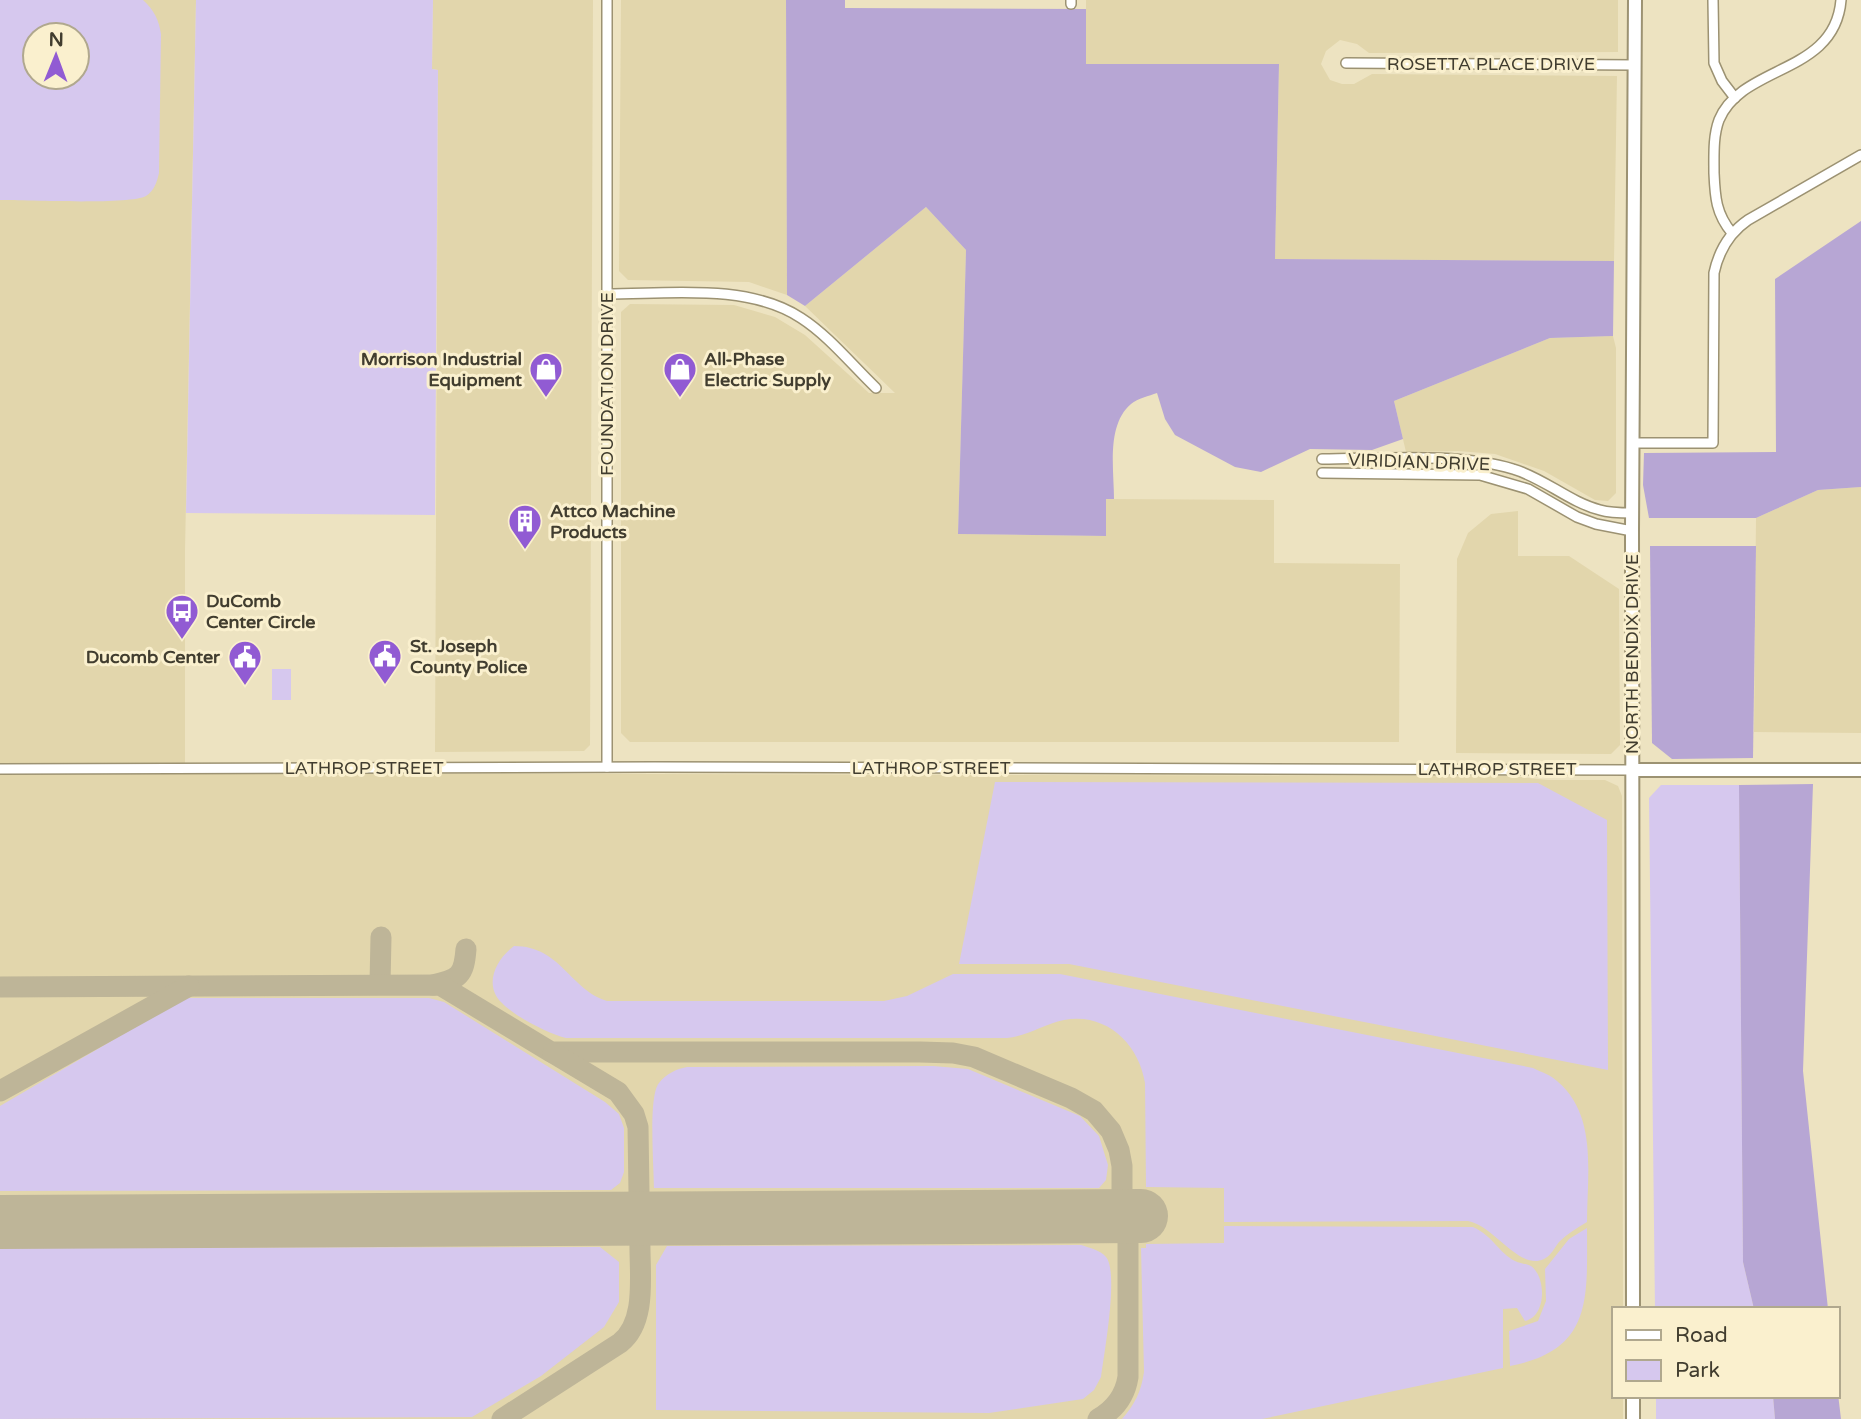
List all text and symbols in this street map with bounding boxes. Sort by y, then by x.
north arrow [21,21,91,91]
text: N [48,29,64,51]
street label: ROSETTA PLACE DRIVE [1387,53,1595,75]
street label: FOUNDATION DRIVE [596,292,618,476]
place label: Morrison Industrial Equipment [361,348,522,391]
place label: All-Phase Electric Supply [704,348,831,391]
shop icon: Morrison Industrial Equipment [527,350,565,399]
shop icon: All-Phase Electric Supply [661,350,699,399]
street label: VIRIDIAN DRIVE [1348,449,1490,475]
place label: Attco Machine Products [550,500,675,543]
building icon: Attco Machine Products [506,502,544,551]
street label: NORTH BENDIX DRIVE [1621,554,1643,754]
place label: DuComb Center Circle [206,590,316,633]
bus stop icon: DuComb Center Circle [163,592,201,641]
place label: St. Joseph County Police [410,635,527,678]
public building icon: St. Joseph County Police [366,637,404,686]
public building icon: Ducomb Center [226,638,264,687]
place label: Ducomb Center [86,646,221,668]
street label: LATHROP STREET [284,757,444,779]
street label: LATHROP STREET [851,757,1011,779]
street label: LATHROP STREET [1417,758,1577,780]
legend [1612,1307,1840,1398]
text: Road [1675,1323,1728,1348]
text: Park [1675,1358,1720,1383]

